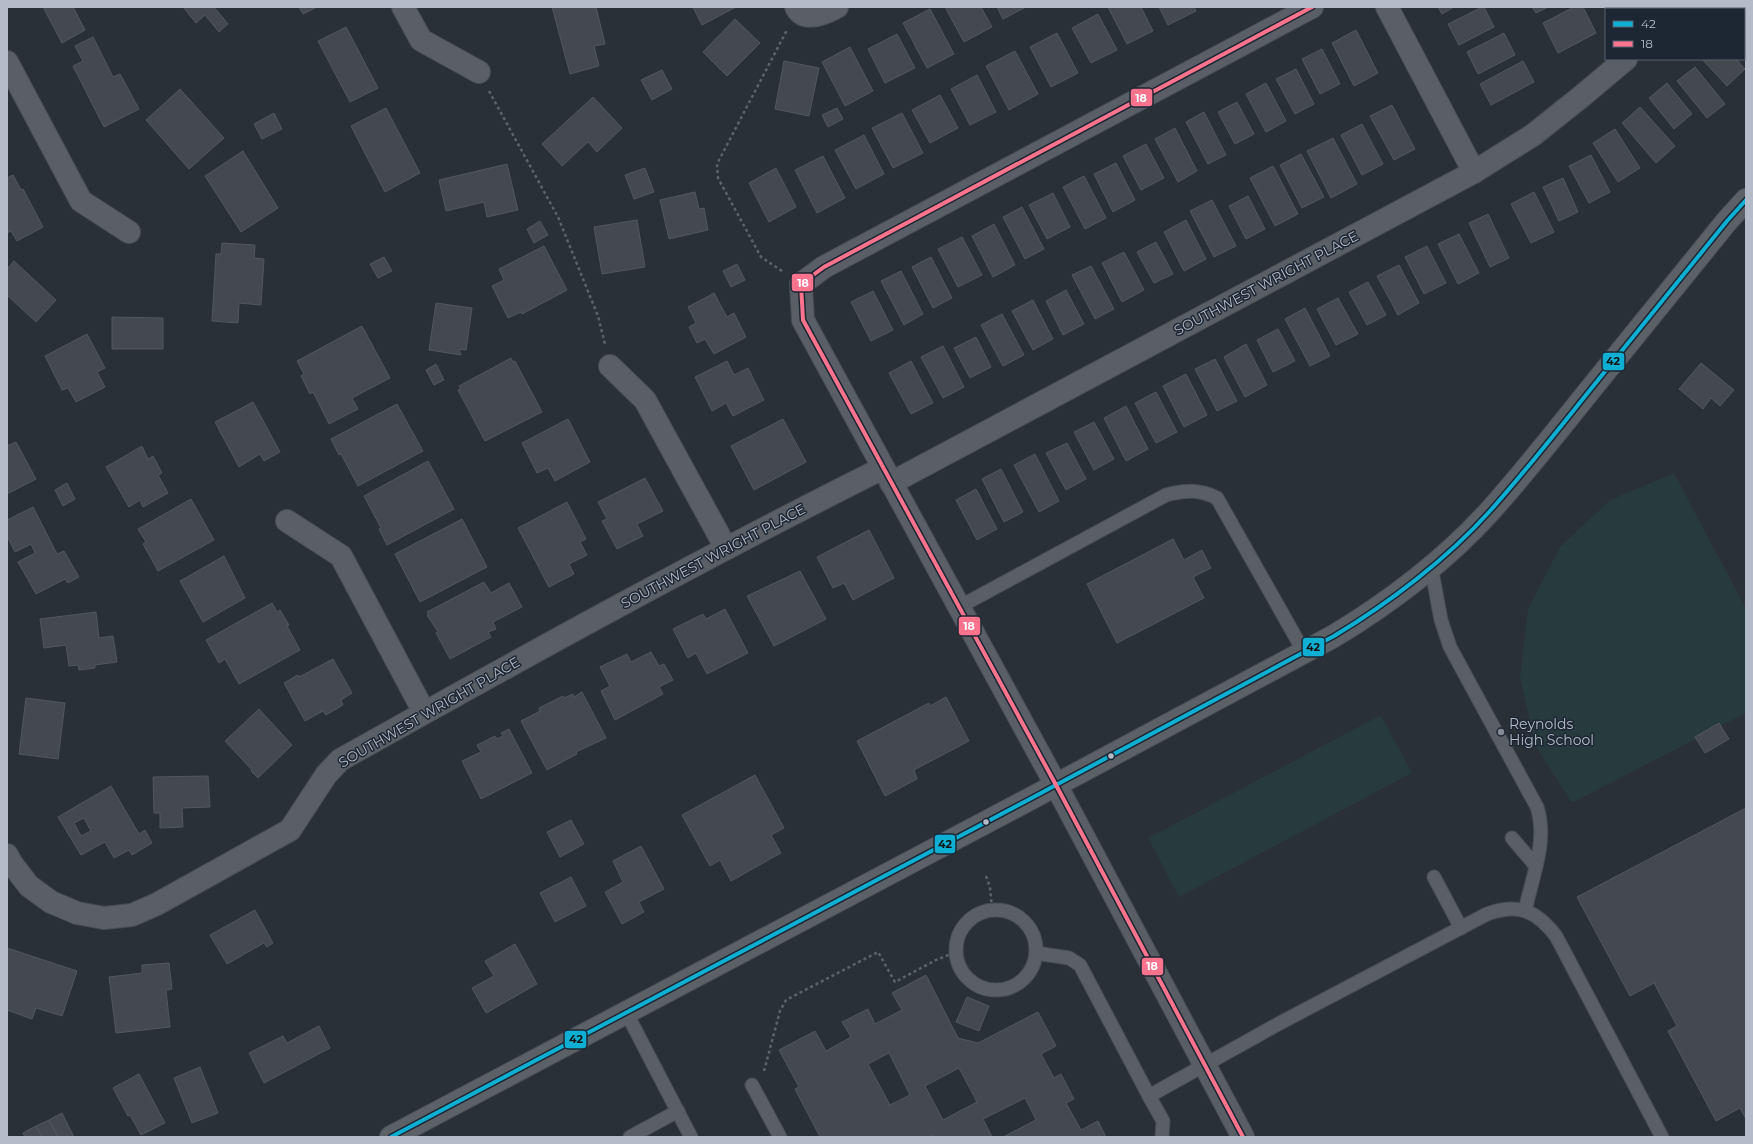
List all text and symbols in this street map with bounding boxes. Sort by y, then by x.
legend [1605,8,1745,60]
text: 42 [1641,16,1656,31]
text: 18 [1641,36,1653,51]
line badge: 18 [1130,88,1153,107]
text: 18 [1135,91,1147,105]
street label: SOUTHWEST WRIGHT PLACE [1171,227,1361,339]
line badge: 18 [791,273,814,292]
text: 18 [797,276,809,290]
line badge: 42 [1602,352,1625,371]
text: 42 [1606,354,1621,368]
street label: SOUTHWEST WRIGHT PLACE [618,500,808,612]
line badge: 18 [958,616,981,636]
text: 18 [963,619,975,633]
line badge: 42 [1302,637,1325,657]
text: 42 [1306,640,1321,654]
street label: SOUTHWEST WRIGHT PLACE [335,653,523,771]
place label: Reynolds High School [1509,715,1594,749]
marker: Reynolds High School [1496,727,1506,737]
unlabelled marker [1106,751,1116,761]
unlabelled marker [981,817,991,827]
line badge: 42 [934,834,956,854]
text: 42 [938,837,953,851]
line badge: 18 [1141,957,1164,976]
text: 18 [1146,959,1158,973]
line badge: 42 [564,1030,587,1049]
text: 42 [569,1032,584,1046]

